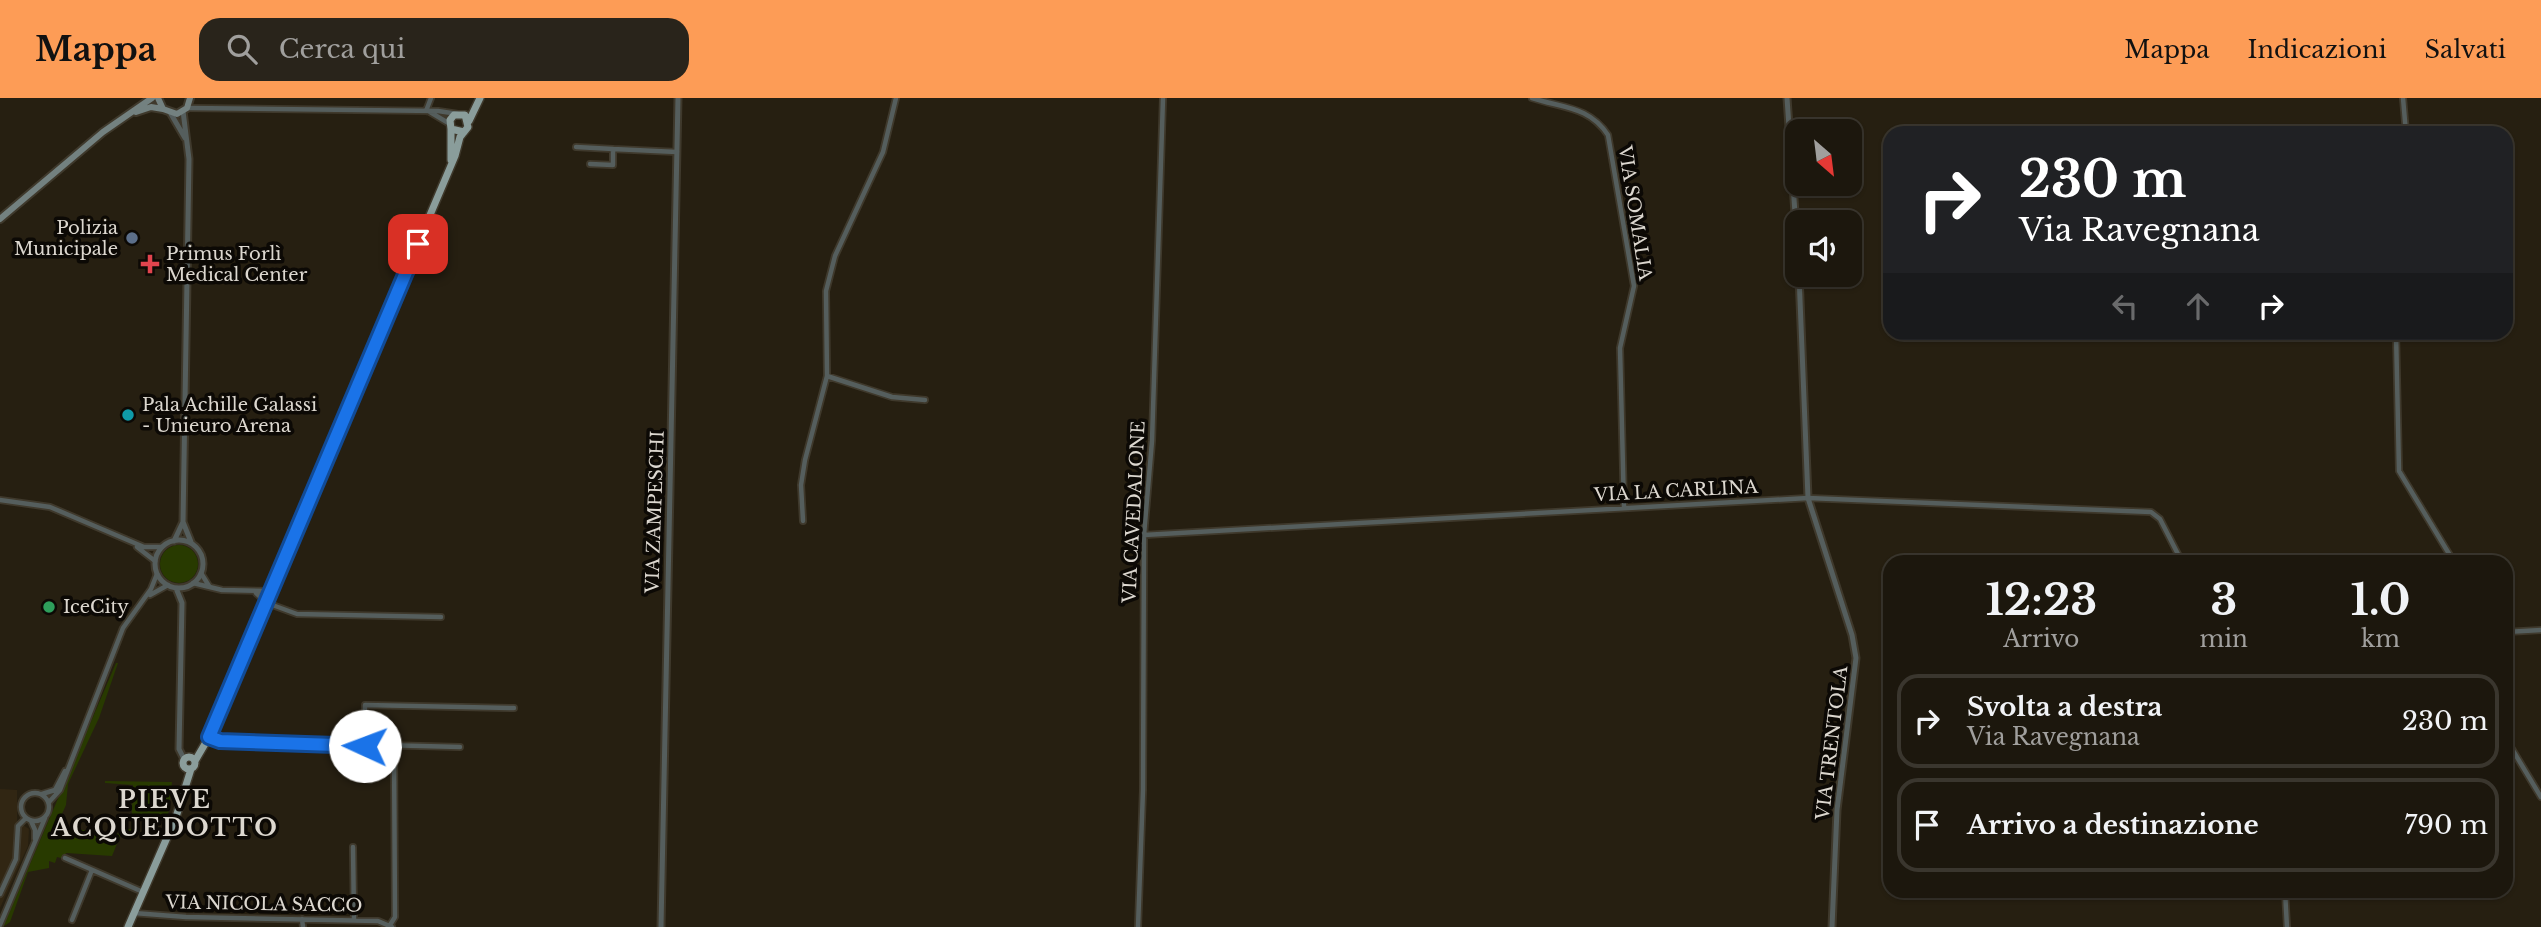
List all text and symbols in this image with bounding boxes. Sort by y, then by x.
search box [199,18,689,81]
text: Mappa [35,29,157,70]
icon: search [223,30,261,68]
text: Cerca qui [279,33,405,65]
text: Mappa [2124,35,2210,64]
text: Indicazioni [2248,35,2387,64]
text: Salvati [2425,35,2506,64]
north arrow [1785,119,1862,196]
map controls [1785,119,1862,287]
street label: VIA SOMALIA [1613,143,1657,283]
text: 230 m [2019,149,2186,210]
icon: right [1904,154,1995,245]
button: sound [1785,210,1862,287]
text: Via Ravegnana [2019,210,2259,250]
pin [388,214,448,274]
place label: Polizia Municipale [14,217,118,260]
icon: arrive [399,225,437,263]
marker: Polizia Municipale [124,230,140,246]
place label: Primus Forlì Medical Center [166,243,308,286]
marker: Primus Forlì Medical Center [140,254,160,274]
icon: left [2106,287,2144,325]
icon: ahead [2179,287,2217,325]
icon: right [2252,287,2290,325]
place label: Pala Achille Galassi - Unieuro Arena [142,394,317,437]
marker: Pala Achille Galassi - Unieuro Arena [120,407,136,423]
street label: VIA CAVEDALONE [1118,420,1150,605]
street label: VIA ZAMPESCHI [641,430,669,595]
street label: VIA LA CARLINA [1592,476,1760,506]
text: 12:23 [1985,574,2097,626]
text: 3 [2210,574,2237,626]
text: 1.0 [2350,574,2411,626]
place label: IceCity [63,596,129,618]
marker: IceCity [41,599,57,615]
text: Arrivo [2003,625,2079,653]
text: min [2200,625,2248,653]
text: km [2361,625,2400,653]
street label: VIA TRENTOLA [1811,663,1853,822]
text: Svolta a destra [1967,691,2163,723]
icon: right [1908,702,1946,740]
text: 230 m [2402,705,2488,737]
position arrow [328,709,402,783]
text: Via Ravegnana [1967,723,2140,751]
district label: PIEVE ACQUEDOTTO [50,785,279,842]
icon: arrive [1908,806,1946,844]
text: Arrivo a destinazione [1967,809,2259,841]
text: 790 m [2404,809,2488,841]
street label: VIA NICOLA SACCO [164,891,363,917]

